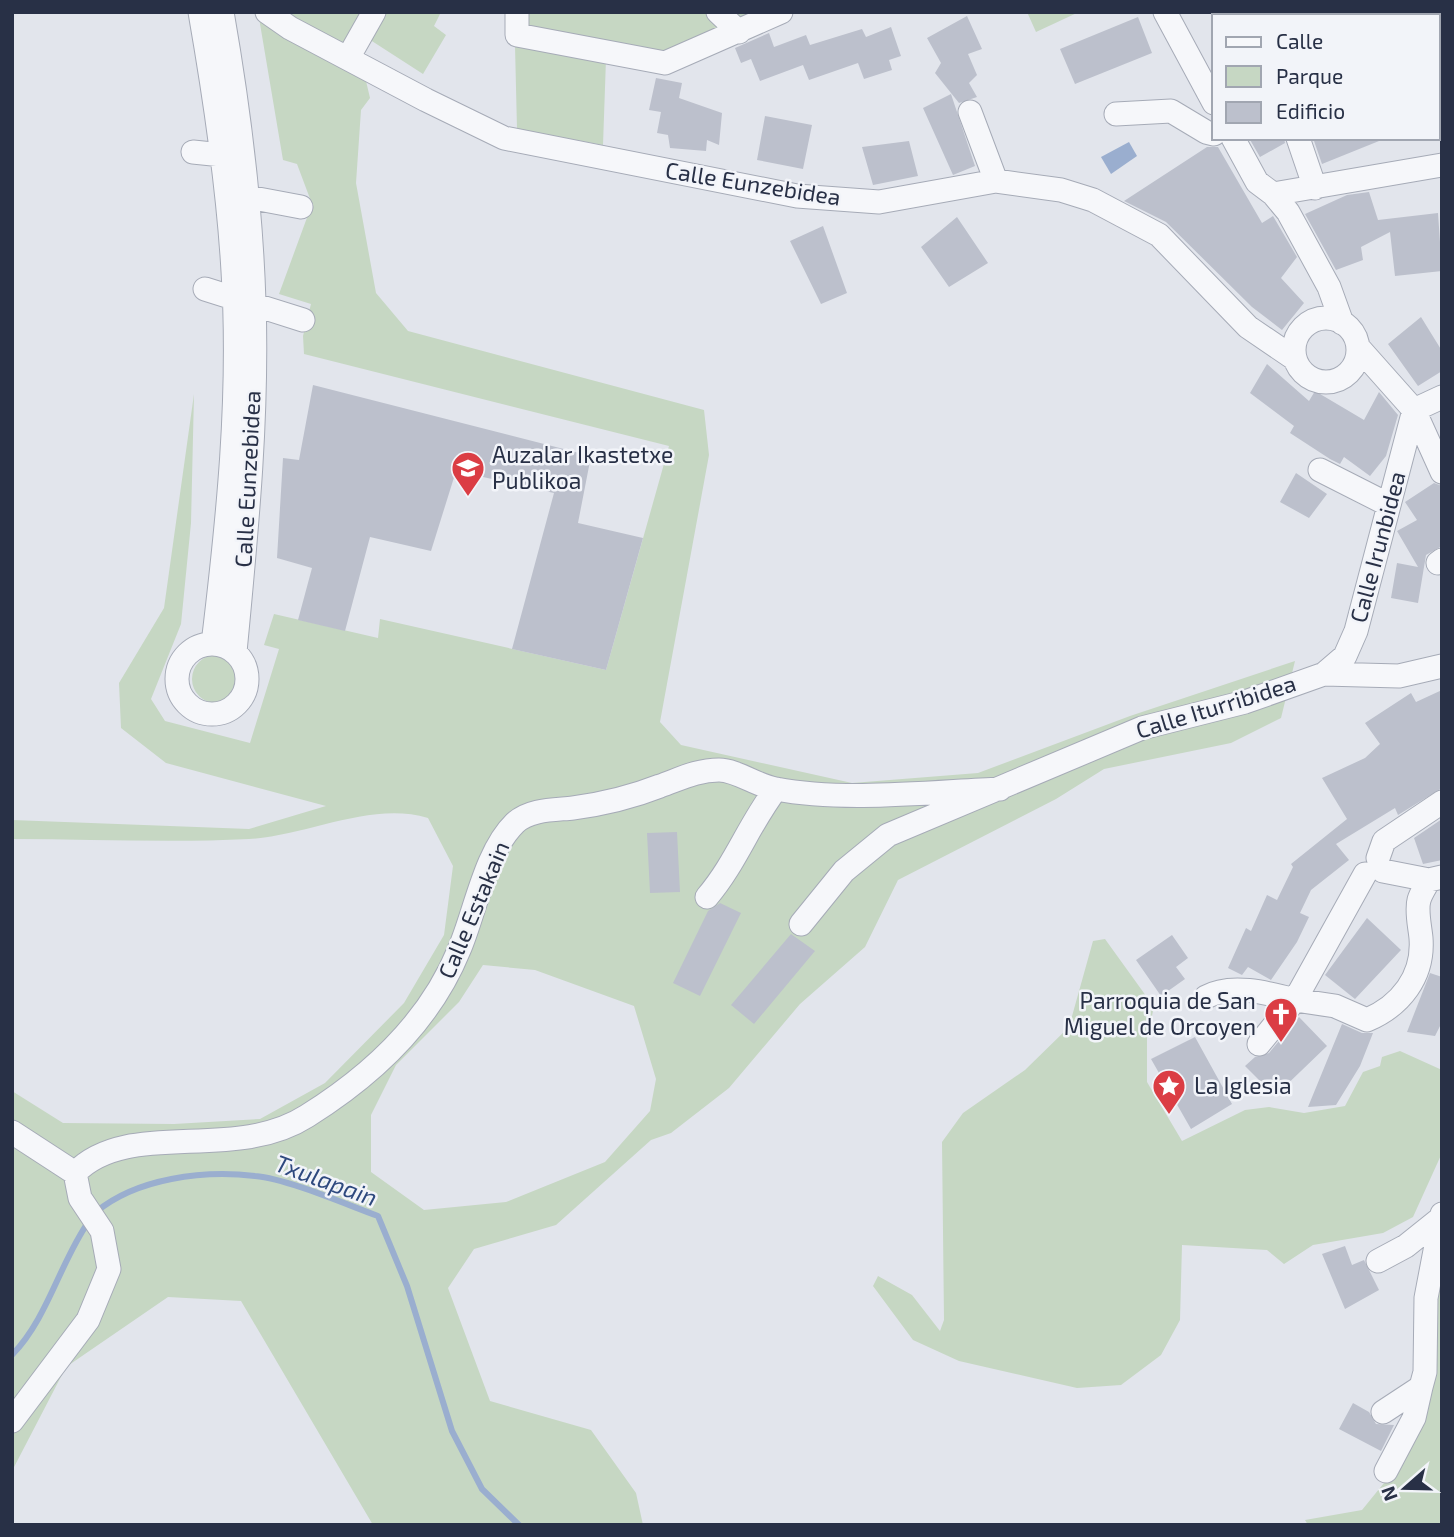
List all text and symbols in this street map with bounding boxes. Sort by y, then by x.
legend [1212,14,1440,140]
text: Calle [1276,28,1323,53]
text: Parque [1276,63,1343,88]
text: Edificio [1276,98,1345,123]
street label: Calle Eunzebidea [663,155,843,211]
street label: Calle Eunzebidea [228,390,266,568]
place label: Auzalar Ikastetxe Publikoa [492,440,673,494]
school or university icon: Auzalar Ikastetxe Publikoa [449,449,487,498]
street label: Calle Irunbidea [1343,468,1411,626]
street label: Calle Iturribidea [1132,668,1299,744]
street label: Calle Estakain [432,837,515,982]
place label: Parroquia de San Miguel de Orcoyen [1064,986,1256,1040]
church icon: Parroquia de San Miguel de Orcoyen [1262,995,1300,1044]
place icon: La Iglesia [1150,1067,1188,1116]
place label: La Iglesia [1194,1071,1292,1099]
water label: Txulapain [272,1148,381,1211]
north arrow [1370,1453,1440,1523]
text: N [1375,1484,1402,1504]

